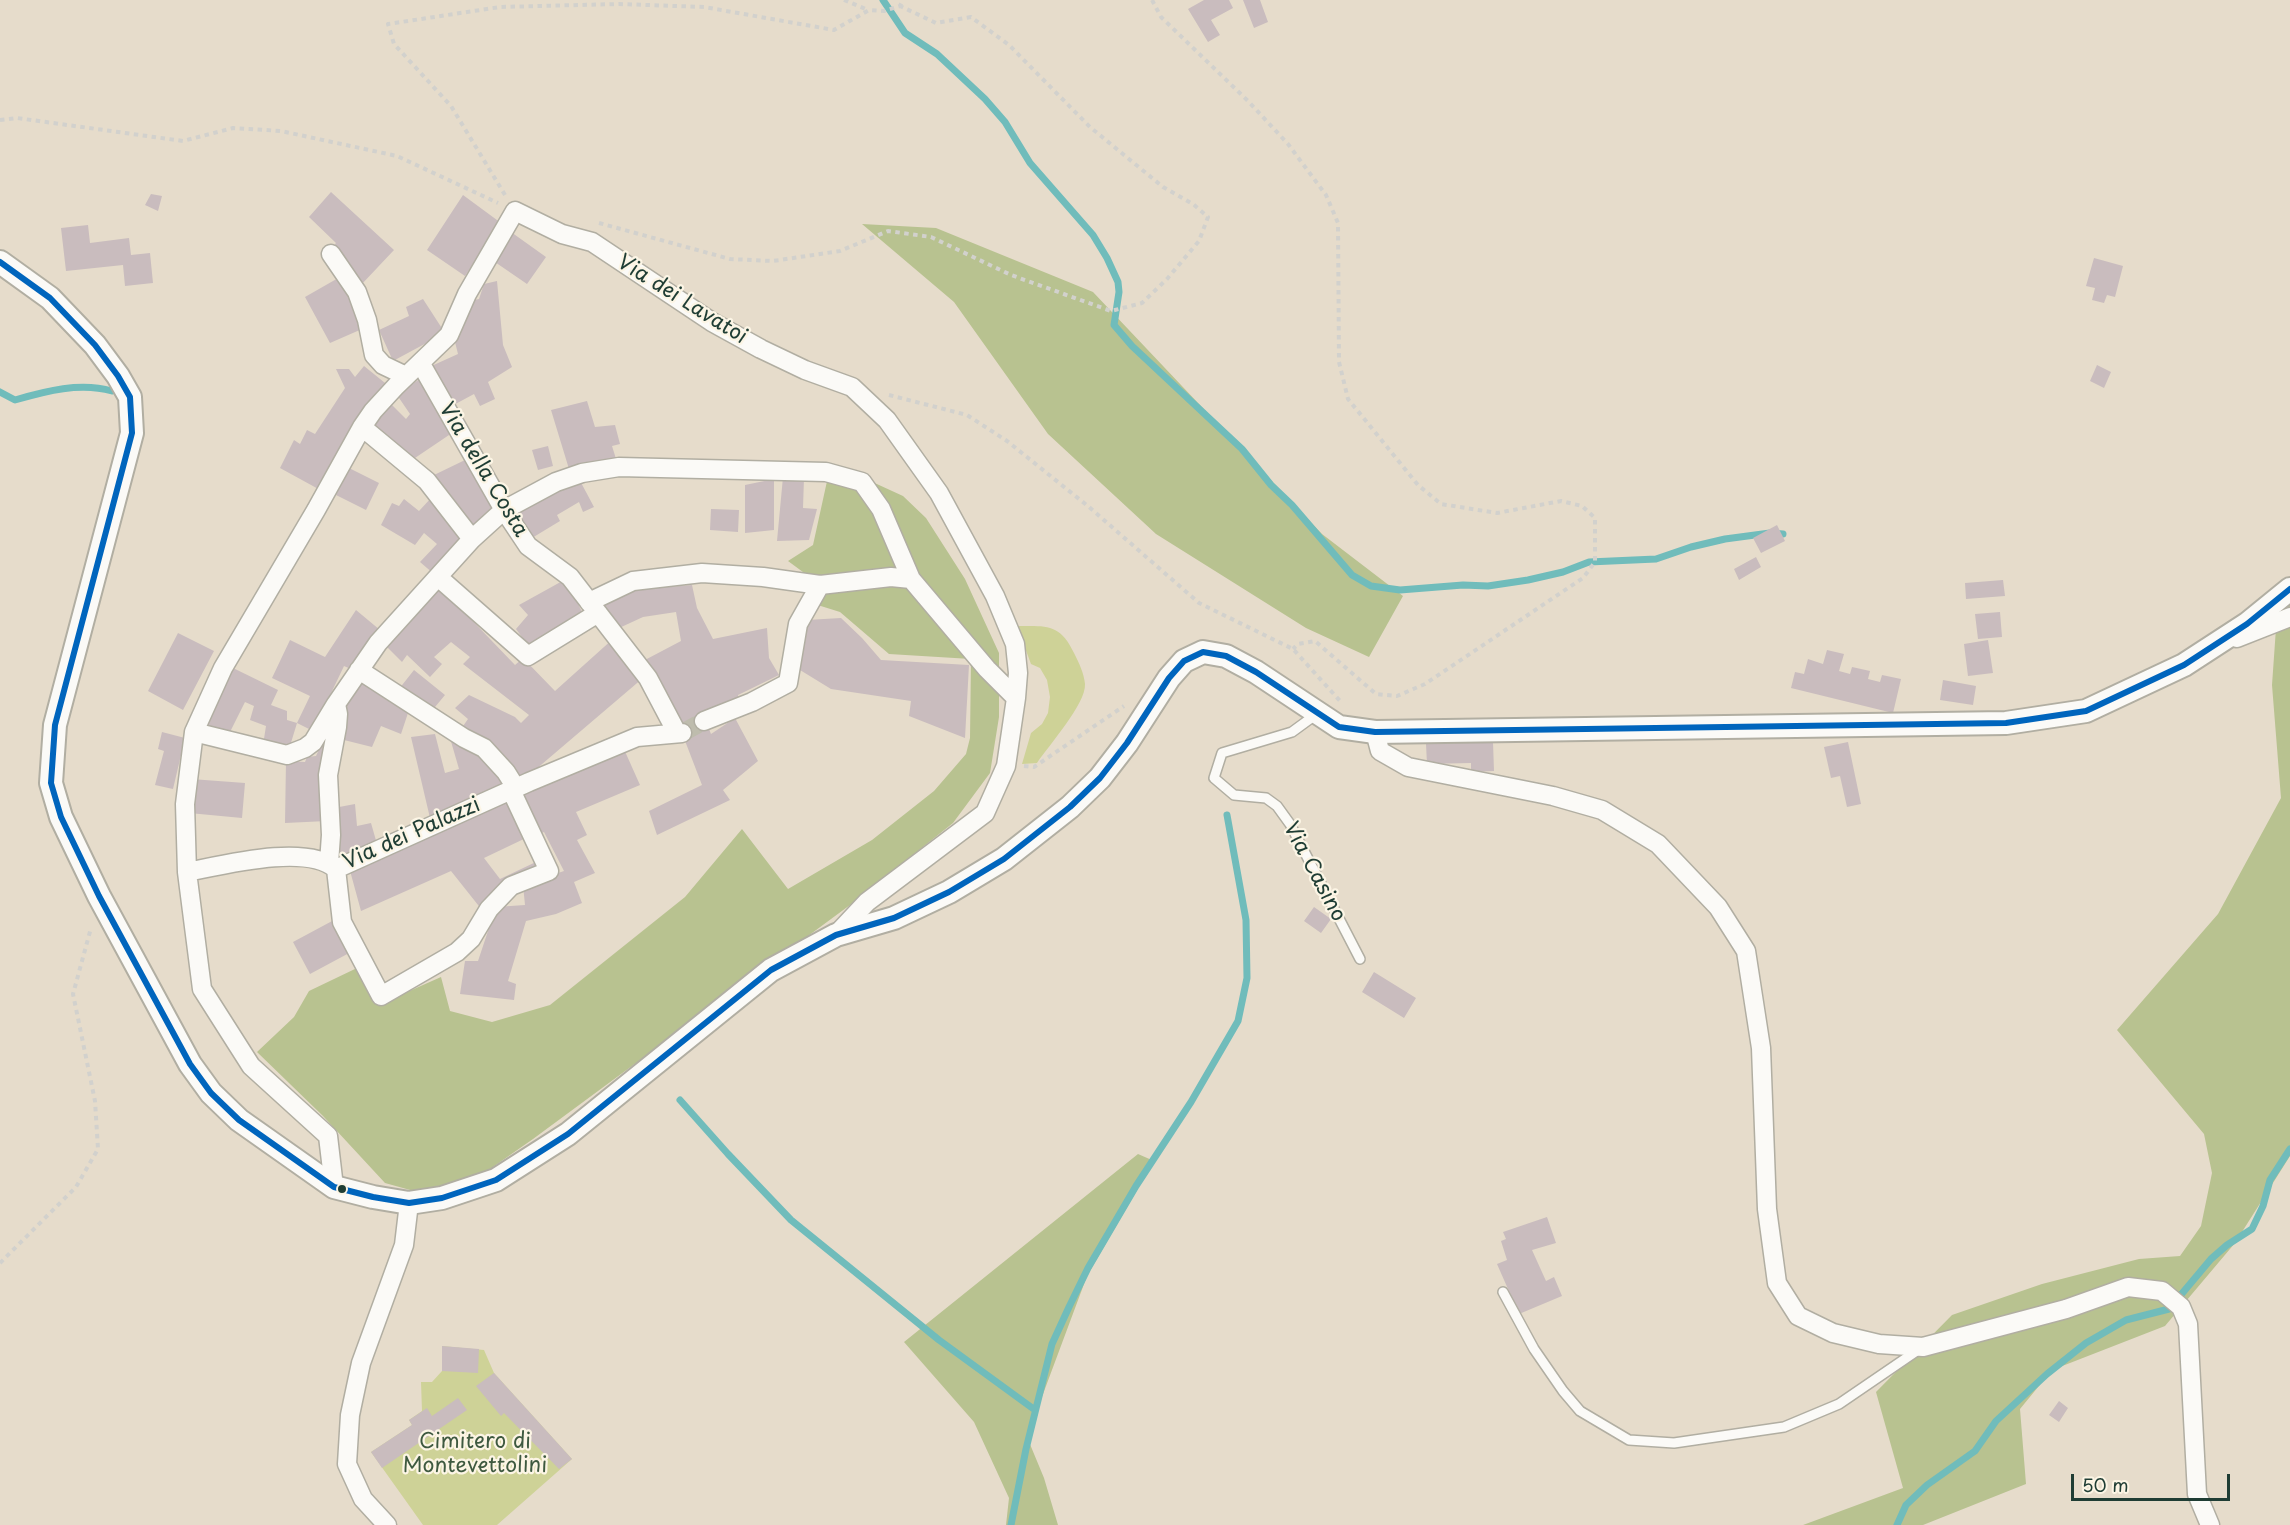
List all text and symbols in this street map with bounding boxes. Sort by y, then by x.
street label: Via dei Lavatoi [612,250,752,350]
street label: Via della Costa [433,398,533,542]
street label: Via dei Palazzi [340,793,484,875]
street label: Via Casino [1277,818,1351,926]
unlabelled marker [336,1183,348,1195]
park label: Cimitero di Montevettolini [403,1429,547,1479]
scale bar [2074,1462,2233,1500]
text: 50 m [2082,1471,2129,1498]

